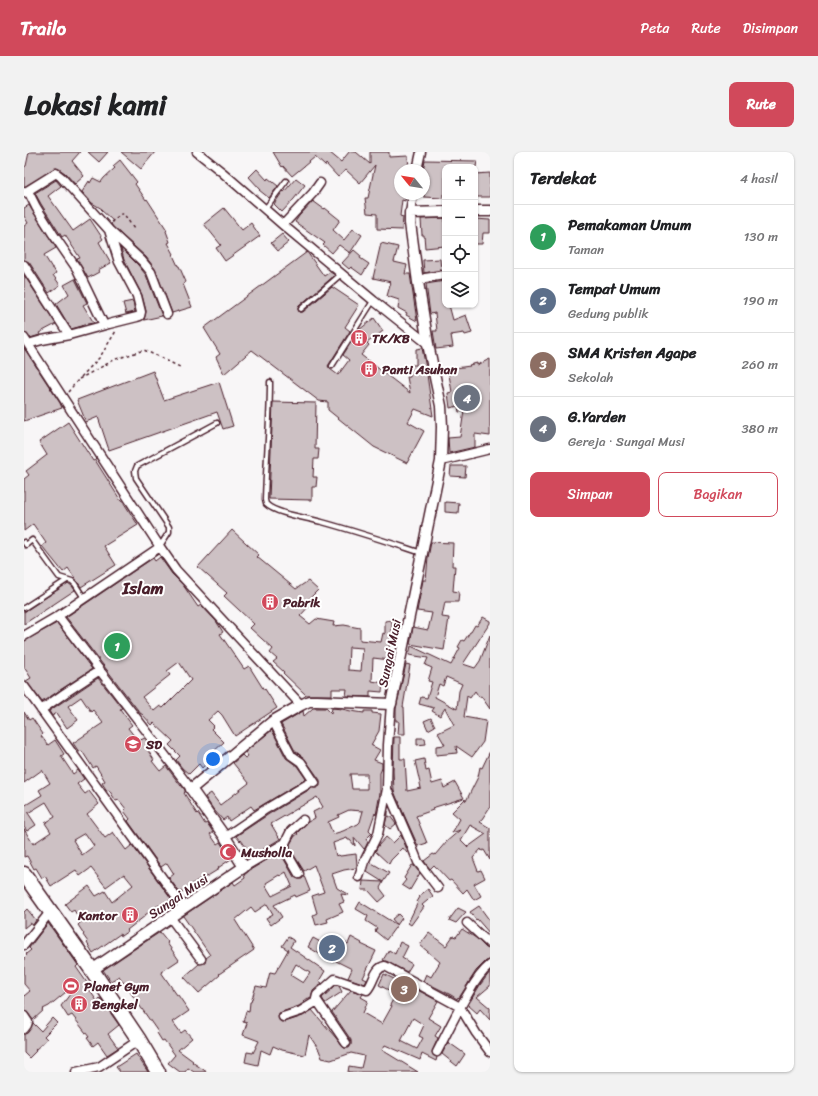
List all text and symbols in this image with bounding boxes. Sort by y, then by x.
text: Trailo [20,12,66,45]
text: Peta [641,16,669,41]
text: Rute [691,16,721,41]
text: Disimpan [743,16,798,41]
text: Lokasi kami [24,80,166,129]
button: Rute [729,82,794,127]
text: Terdekat [530,163,596,193]
north arrow [394,164,430,200]
map controls [442,164,478,308]
button: + [442,164,478,200]
text: 4 hasil [740,167,778,190]
button: − [442,200,478,236]
text: Pemakaman Umum [568,212,691,238]
text: 1 [540,225,546,248]
text: 130 m [744,225,778,248]
button: locate [442,236,478,272]
text: Taman [568,238,604,261]
button: layers [442,272,478,308]
text: Tempat Umum [568,276,661,302]
text: 2 [539,289,547,312]
text: 190 m [743,289,778,312]
text: Gedung publik [568,302,649,325]
place label: TK/KB [372,327,410,350]
building icon: TK/KB [349,328,369,348]
text: SMA Kristen Agape [568,340,697,366]
text: 3 [539,353,547,376]
text: 260 m [742,353,778,376]
place label: Panti Asuhan [382,358,458,381]
building icon: Panti Asuhan [359,359,379,379]
text: Sekolah [568,366,613,389]
pin: 4 [454,383,480,413]
text: G.Yarden [568,404,626,430]
text: 4 [539,417,547,440]
text: 380 m [741,417,778,440]
text: Gereja · Sungai Musi [568,430,684,453]
button: Simpan [530,472,650,517]
button: Bagikan [658,472,778,517]
district label: Islam [122,573,164,603]
place label: Pabrik [283,591,320,614]
building icon: Pabrik [260,592,280,612]
street label: Sungai Musi [371,617,408,689]
pin: 1 [104,631,130,661]
place label: SD [145,733,162,756]
school or university icon: SD [123,734,143,754]
your location [203,749,223,769]
place label: Musholla [240,841,292,864]
mosque icon: Musholla [218,842,238,862]
street label: Sungai Musi [143,867,214,925]
place label: Kantor [77,904,119,927]
building icon: Kantor [120,905,140,925]
pin: 2 [319,933,345,963]
pin: 3 [391,974,417,1004]
place label: Planet Gym [84,975,149,998]
sports icon: Planet Gym [61,976,81,996]
place label: Bengkel [92,993,139,1016]
building icon: Bengkel [69,994,89,1014]

